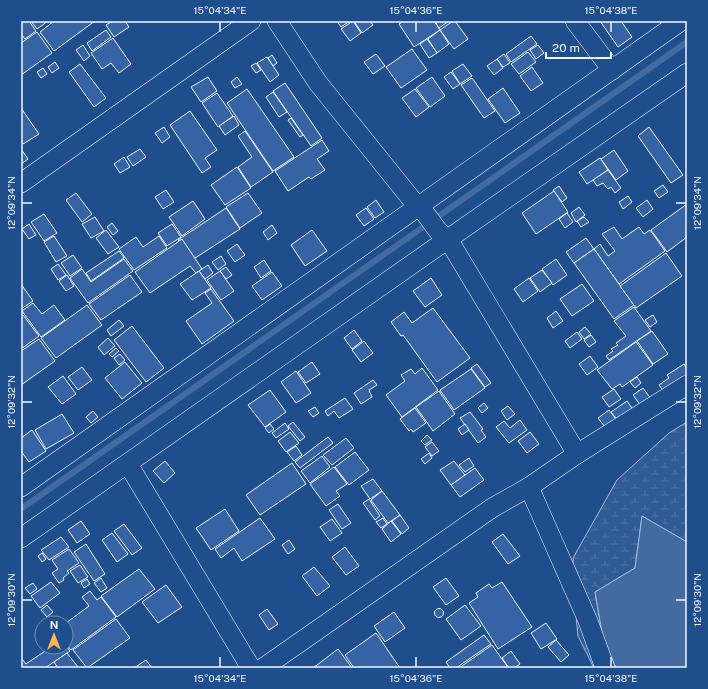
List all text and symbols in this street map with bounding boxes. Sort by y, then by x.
text: 15°04'34"E [193,4,247,16]
text: 15°04'36"E [390,4,442,16]
text: 15°04'38"E [584,4,638,16]
scale bar [546,34,611,60]
text: 20 m [552,41,580,55]
text: 12°09'34"N [5,176,17,230]
text: 12°09'34"N [691,176,703,230]
text: 12°09'32"N [5,375,17,429]
text: 12°09'32"N [691,375,703,429]
text: 12°09'30"N [5,573,17,627]
text: 12°09'30"N [691,573,703,627]
north arrow [34,615,74,655]
text: N [50,619,58,631]
text: 15°04'34"E [193,672,247,684]
text: 15°04'36"E [390,672,442,684]
text: 15°04'38"E [584,672,638,684]

